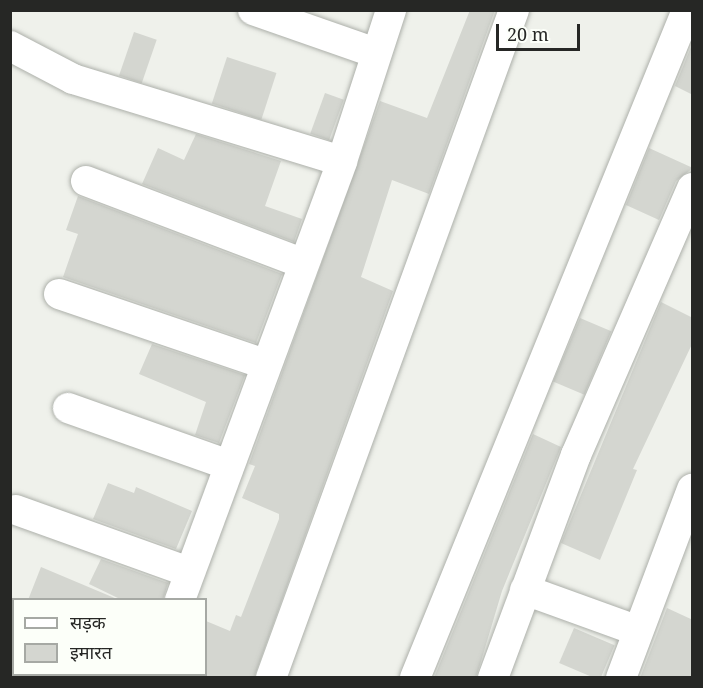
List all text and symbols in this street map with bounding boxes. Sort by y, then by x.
scale bar [499,12,583,50]
text: 20 m [507,22,549,46]
legend [12,598,207,676]
text: सड़क [70,610,106,634]
text: इमारत [70,640,112,664]

